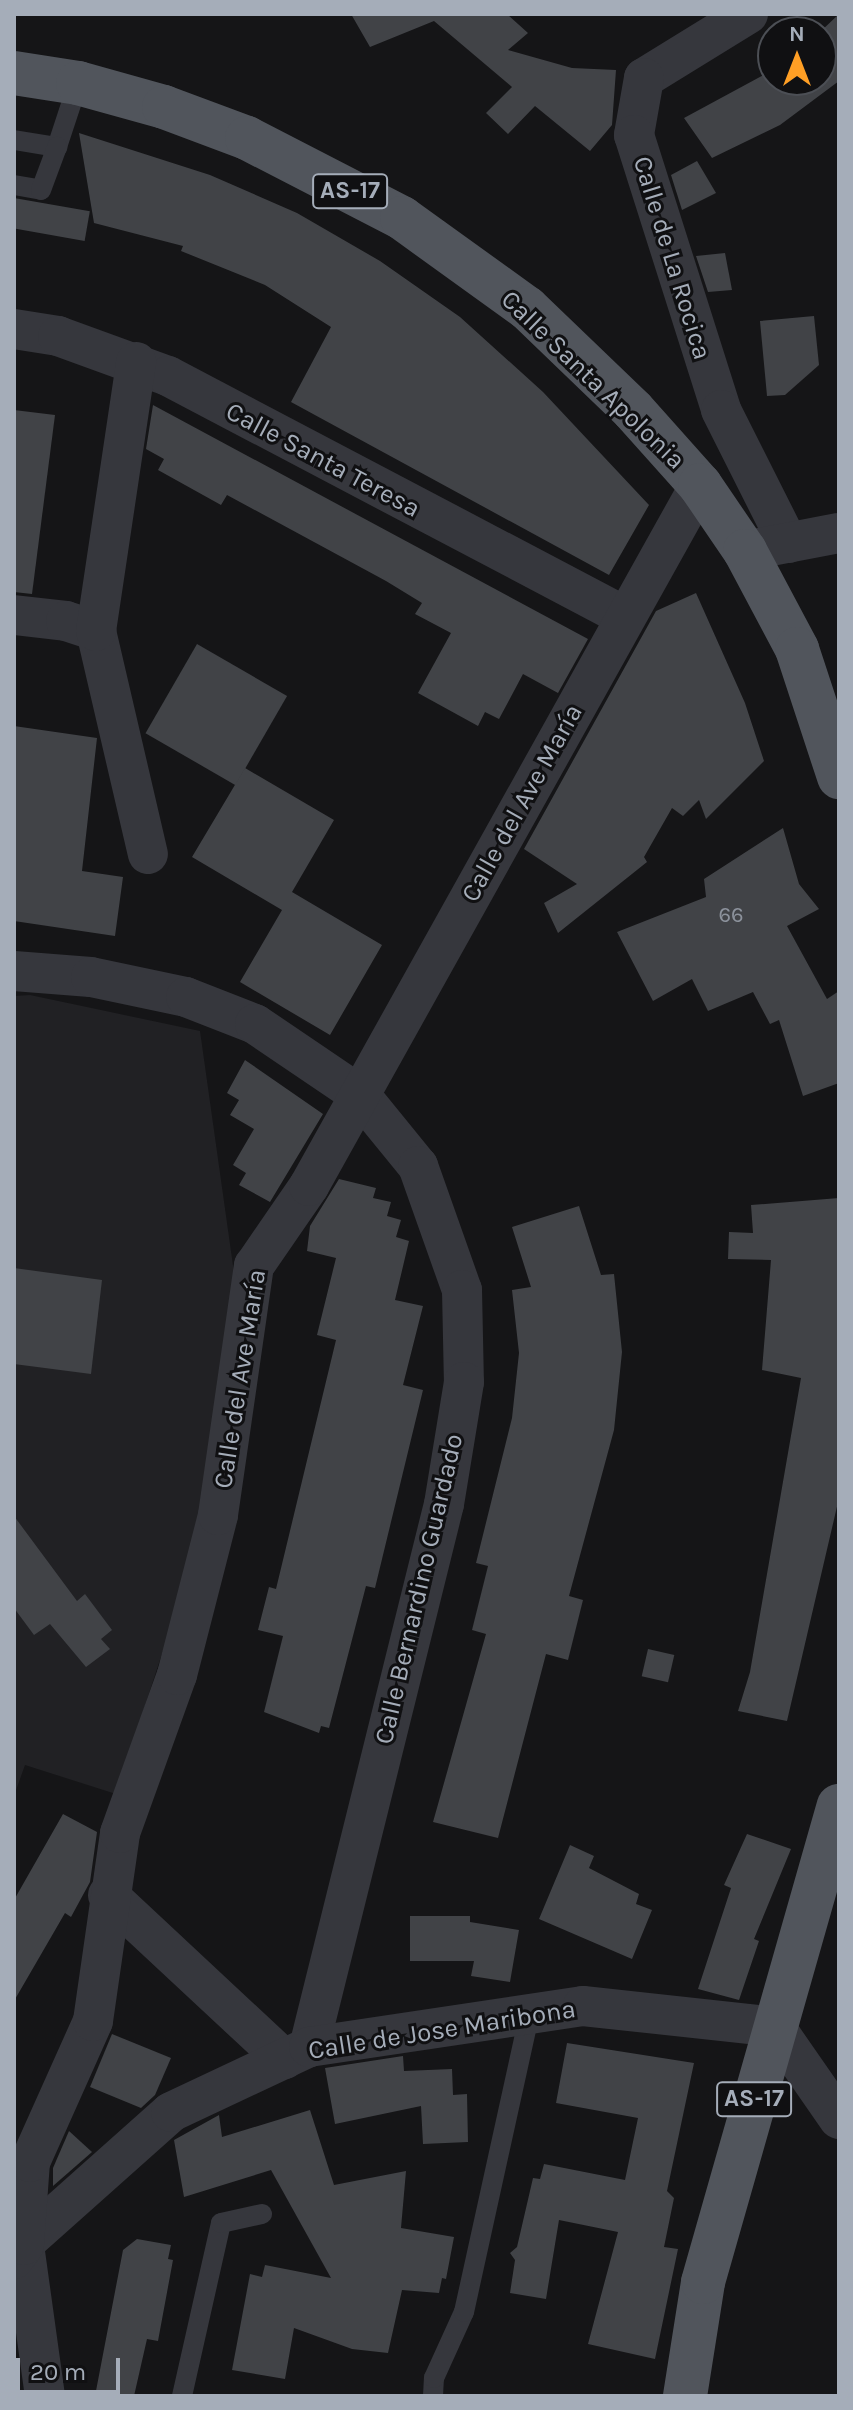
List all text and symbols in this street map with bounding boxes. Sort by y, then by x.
north arrow [757,16,837,96]
text: N [789,21,805,47]
street label: Calle de La Rocica [626,153,718,363]
road number: AS-17 [312,171,388,211]
street label: Calle Santa Apolonia [494,284,692,476]
street label: Calle Santa Teresa [221,396,425,524]
street label: Calle del Ave María [455,699,589,907]
house number: 66 [718,903,744,929]
street label: Calle del Ave María [207,1267,273,1491]
street label: Calle Bernardino Guardado [368,1431,470,1747]
street label: Calle de Jose Maribona [306,1993,578,2067]
road number: AS-17 [716,2079,792,2119]
scale bar [20,2342,124,2392]
text: 20 m [30,2358,86,2386]

